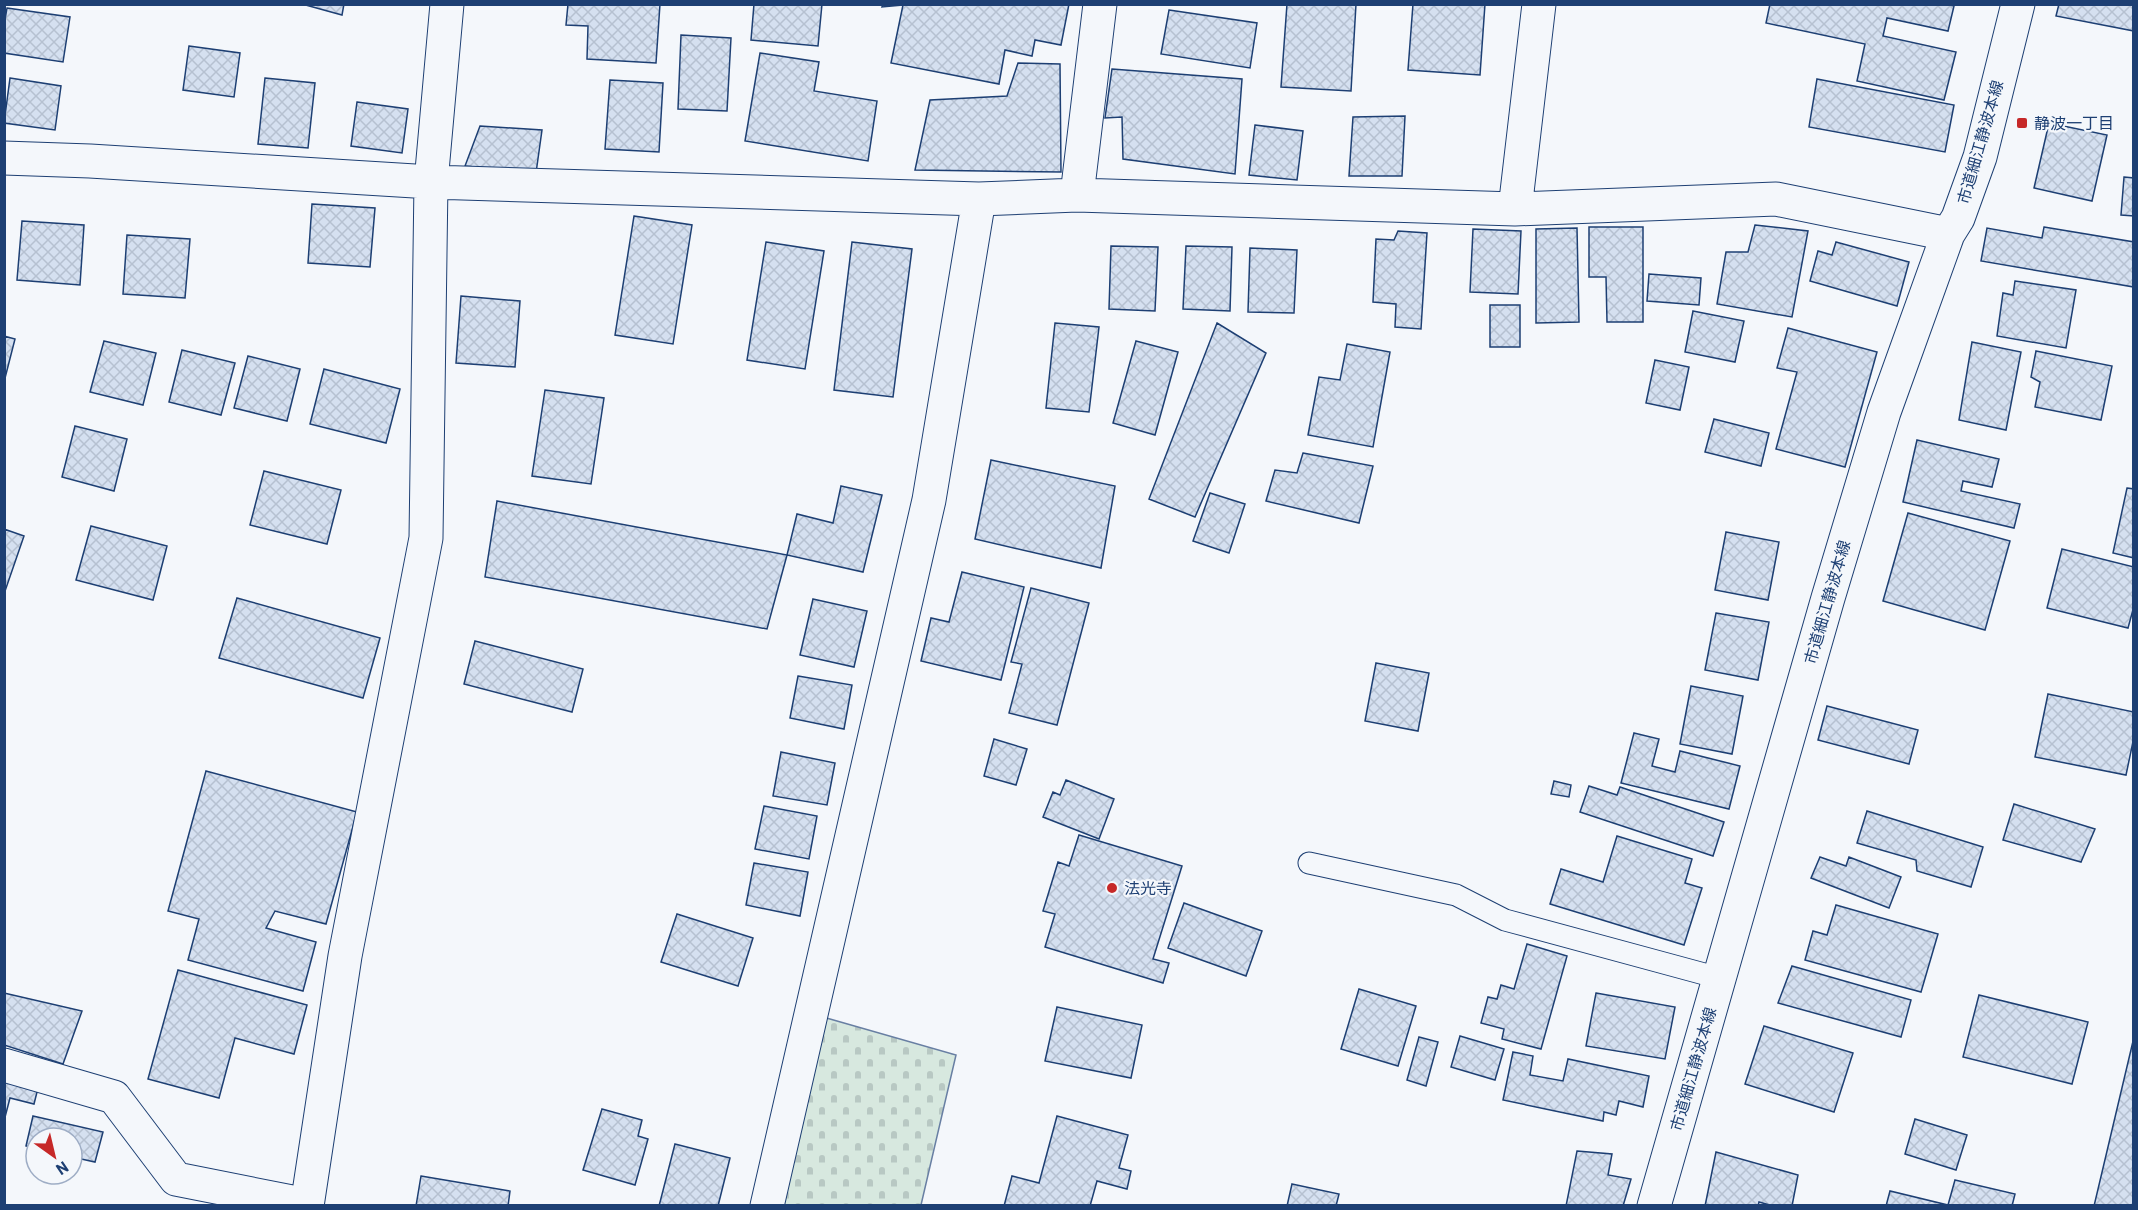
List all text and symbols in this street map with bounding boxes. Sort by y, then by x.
street label: 市道細江静波本線 [1953,78,2006,206]
place label: 静波一丁目 [2034,113,2114,132]
marker: 静波一丁目 [2015,116,2029,130]
street label: 市道細江静波本線 [1800,538,1853,666]
place label: 法光寺 [1124,878,1172,897]
marker: 法光寺 [1105,881,1119,895]
street label: 市道細江静波本線 [1666,1005,1719,1133]
north arrow [24,1126,84,1186]
text: N [53,1158,72,1180]

